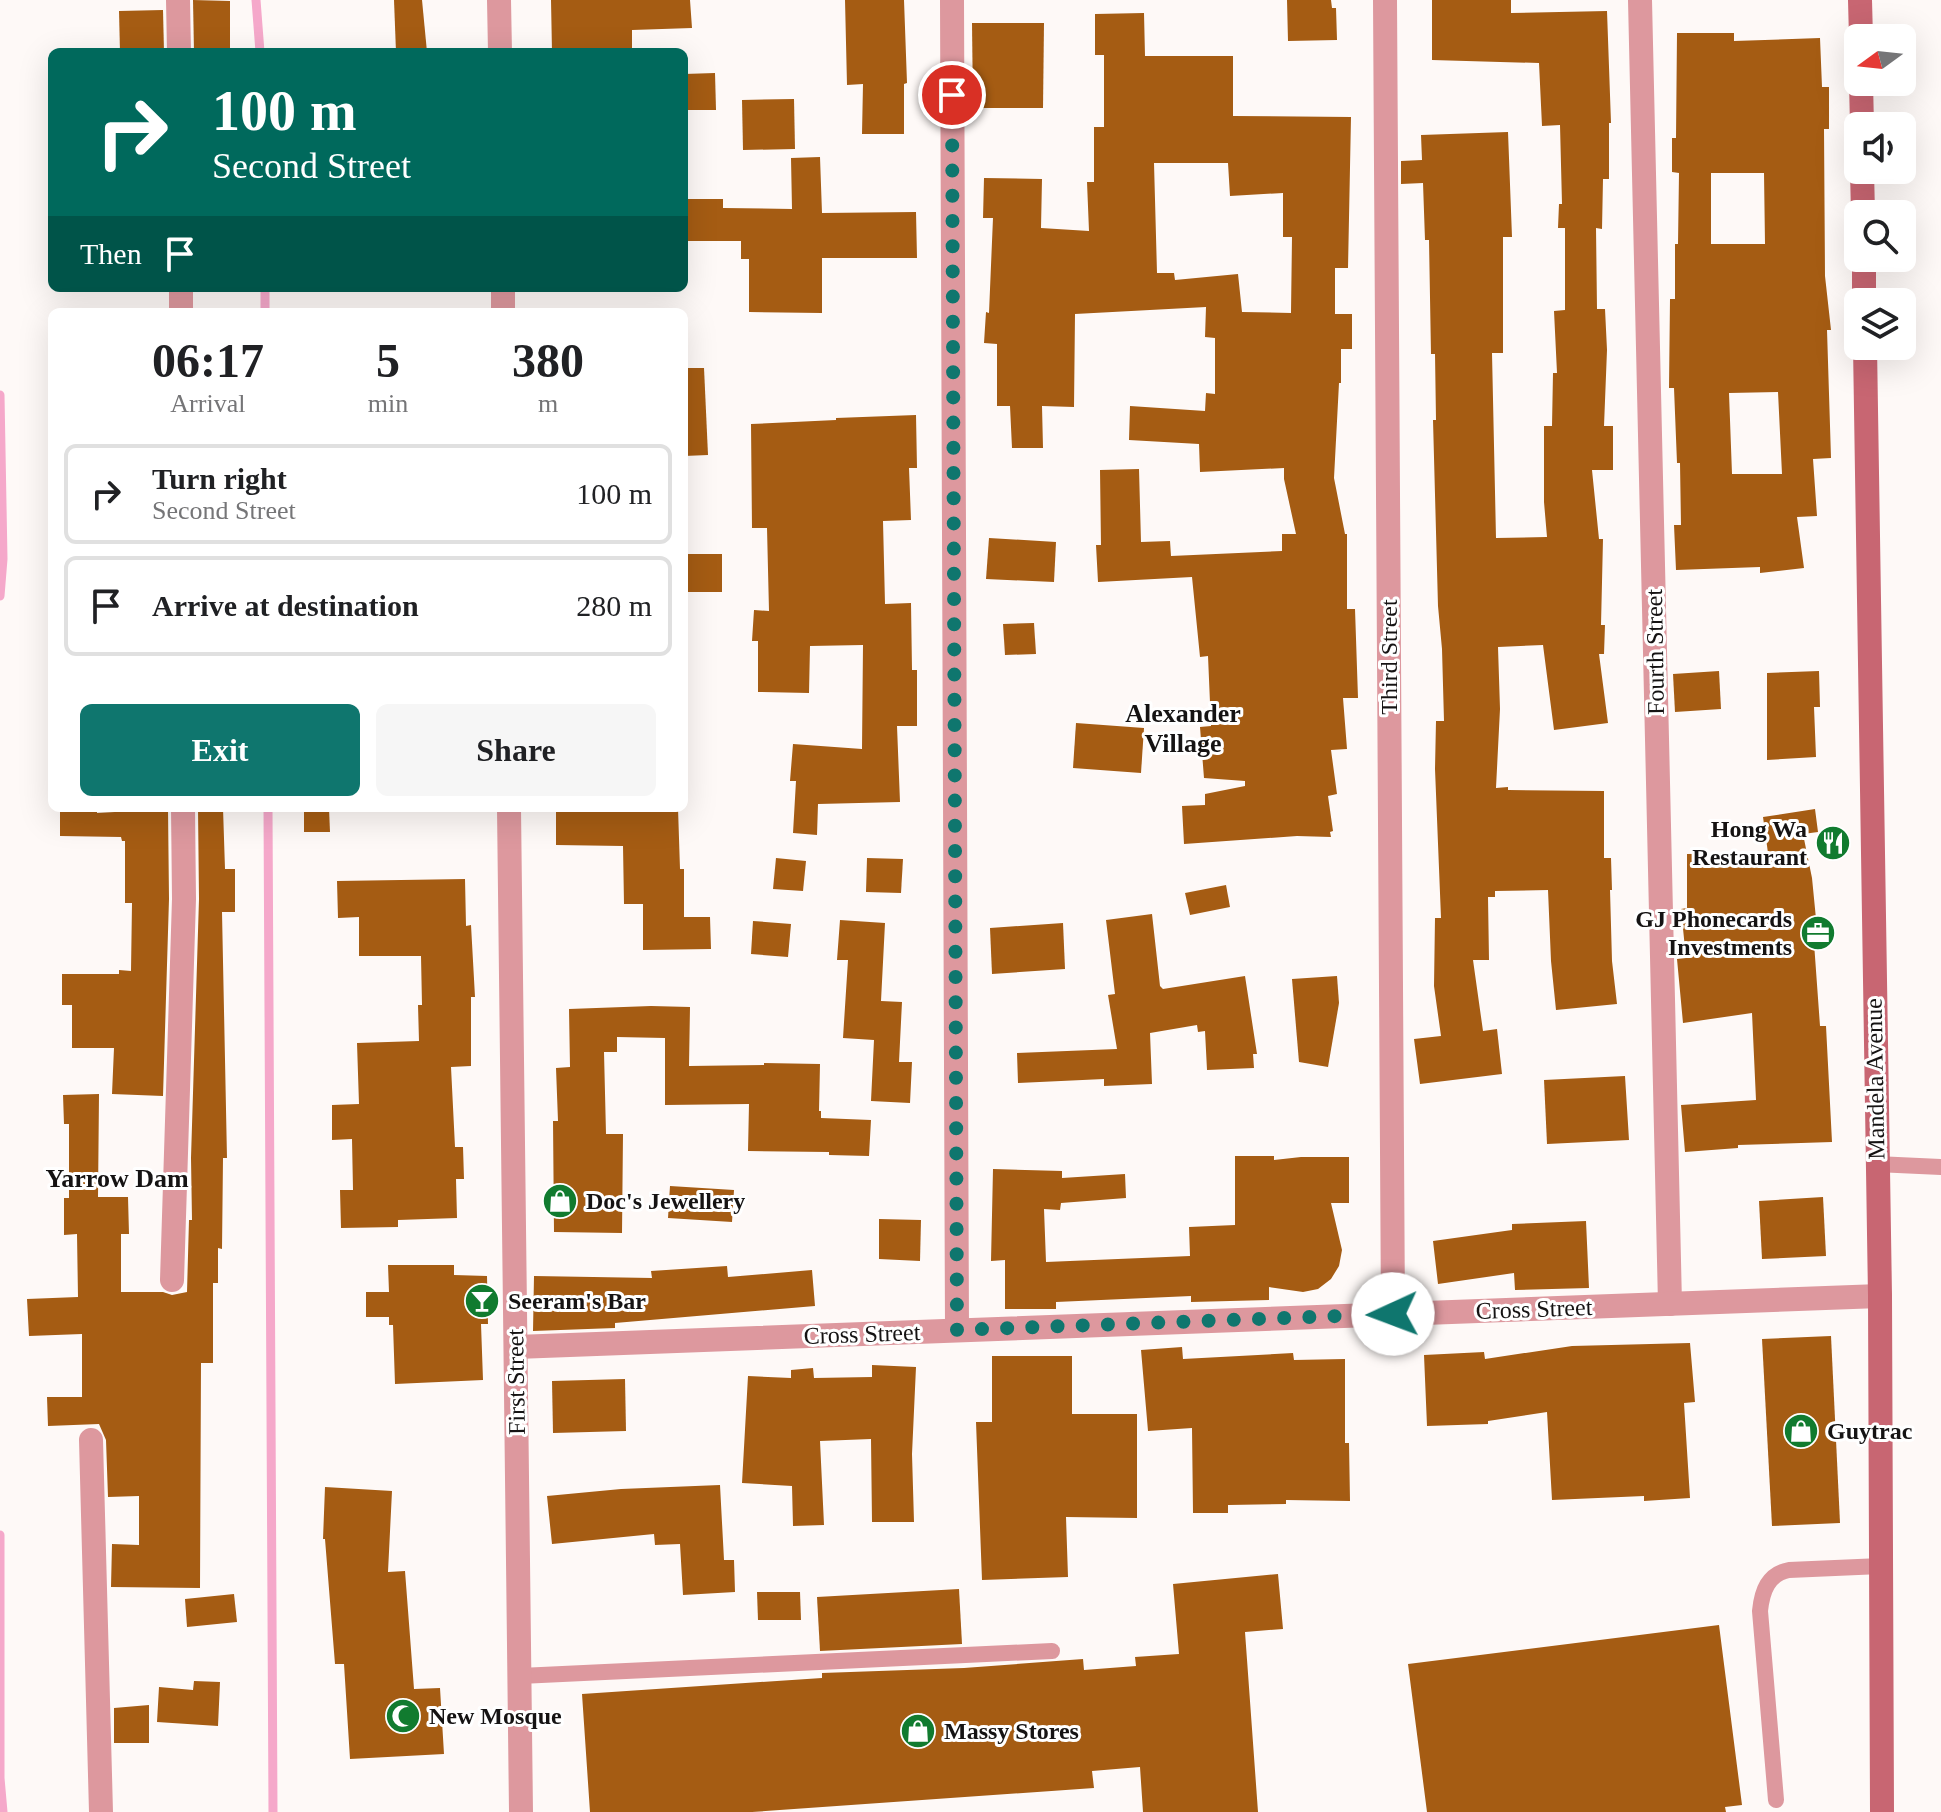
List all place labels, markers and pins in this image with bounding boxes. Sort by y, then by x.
pin [918,61,986,129]
place label: Hong Wa Restaurant [1692,816,1807,870]
restaurant icon: Hong Wa Restaurant [1814,824,1852,862]
place label: GJ Phonecards Investments [1635,906,1792,960]
office icon: GJ Phonecards Investments [1799,914,1837,952]
shop icon: Doc's Jewellery [541,1182,579,1220]
place label: Doc's Jewellery [586,1188,745,1214]
bar icon: Seeram's Bar [463,1282,501,1320]
place label: Seeram's Bar [508,1288,646,1314]
shop icon: Guytrac [1782,1412,1820,1450]
place label: Guytrac [1827,1418,1913,1444]
mosque icon: New Mosque [384,1697,422,1735]
place label: New Mosque [429,1703,562,1729]
shop icon: Massy Stores [899,1712,937,1750]
place label: Massy Stores [944,1718,1079,1744]

